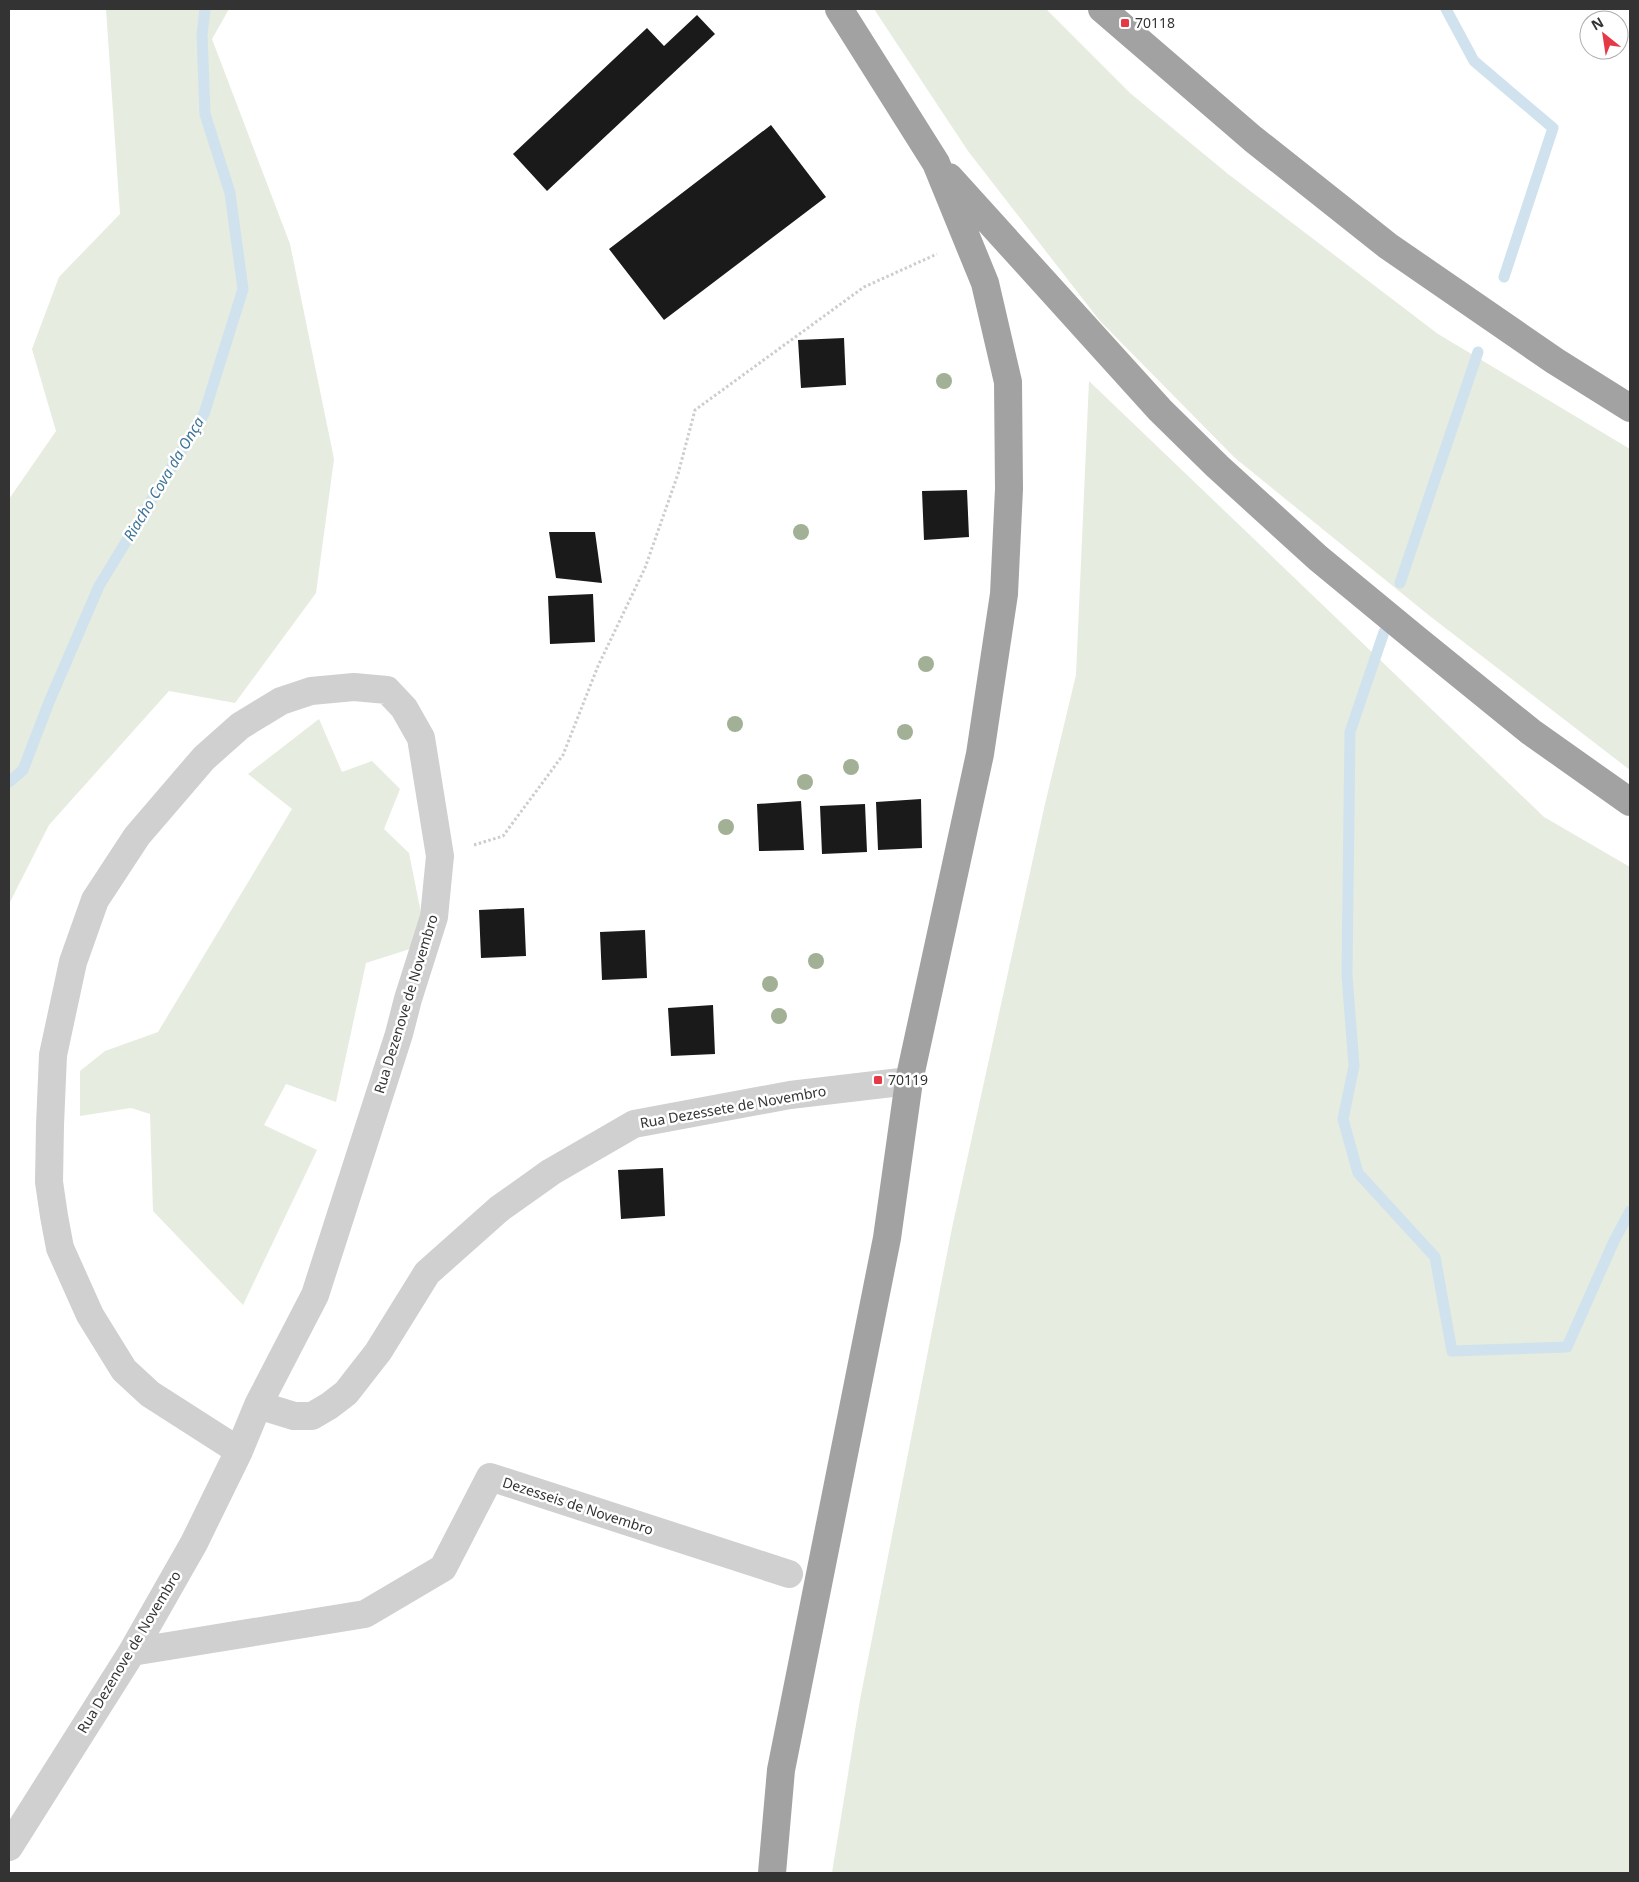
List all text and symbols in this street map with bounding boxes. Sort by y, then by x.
north arrow [1579,10,1629,60]
text: N [1588,12,1607,34]
place label: 70118 [1135,13,1175,32]
marker: 70118 [1119,17,1131,29]
water label: Riacho Cova da Onça [118,412,208,544]
street label: Rua Dezenove de Novembro [369,912,442,1096]
place label: 70119 [888,1070,928,1089]
marker: 70119 [872,1074,884,1086]
street label: Rua Dezessete de Novembro [638,1081,828,1132]
street label: Dezesseis de Novembro [500,1472,656,1539]
street label: Rua Dezenove de Novembro [72,1567,185,1737]

